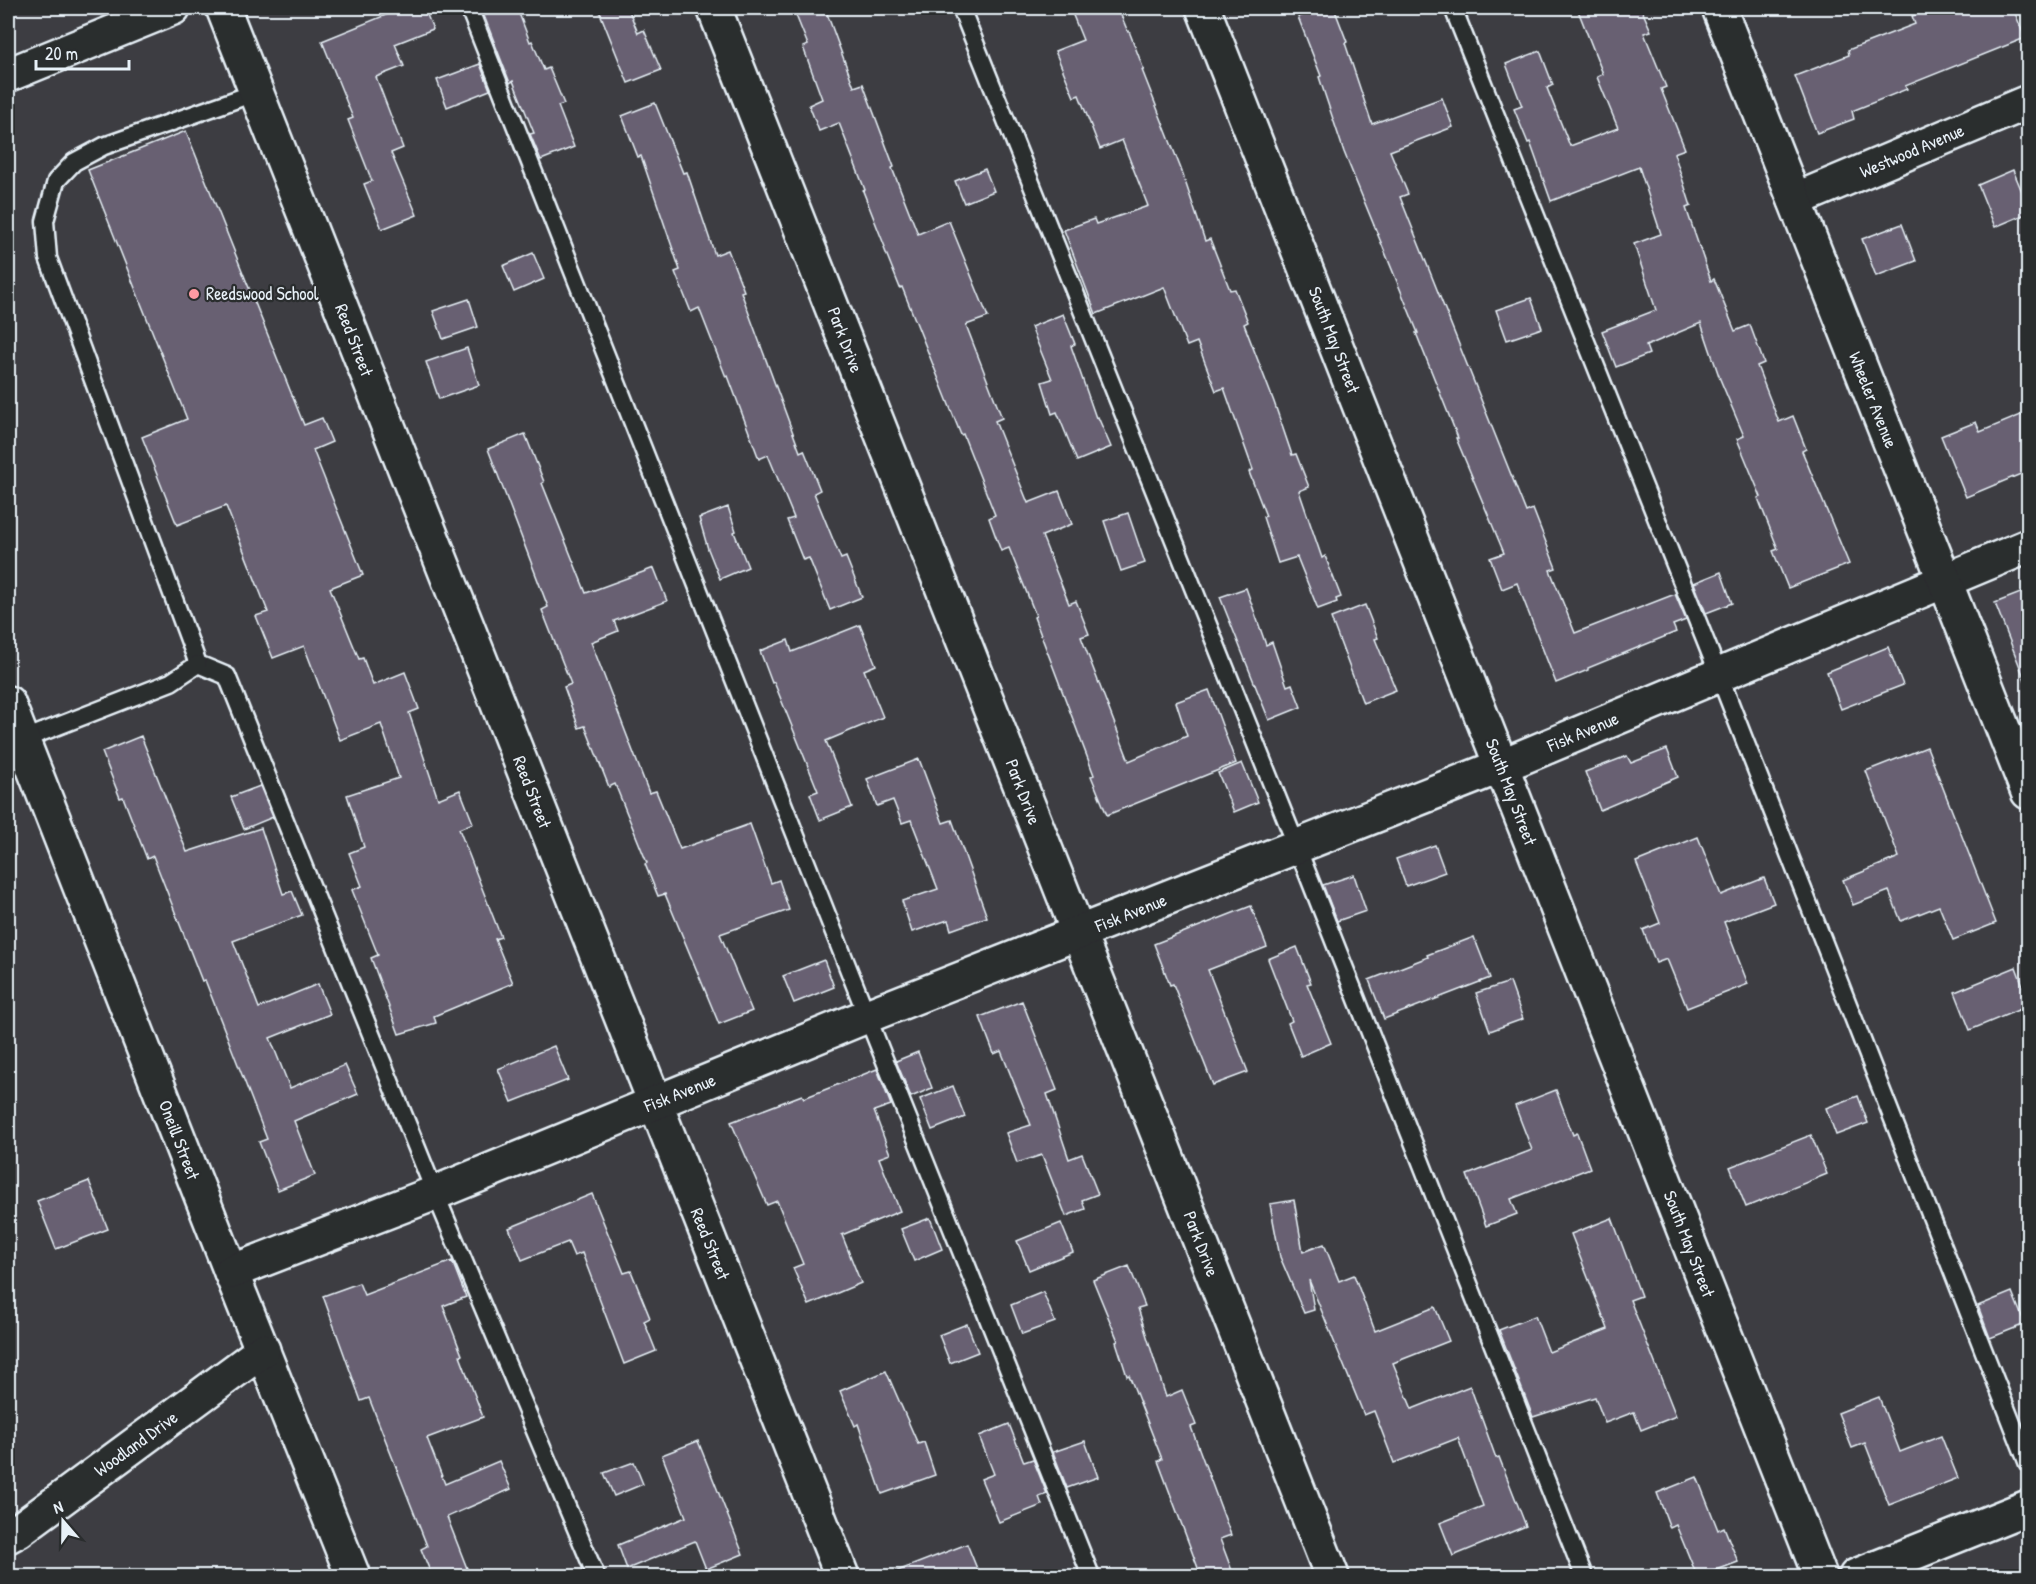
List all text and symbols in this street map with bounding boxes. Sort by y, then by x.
scale bar [36,33,129,71]
text: 20 m [45,41,78,66]
street label: Westwood Avenue [1856,117,1968,184]
place label: Reedswood School [206,281,319,306]
street label: South May Street [1303,283,1366,397]
marker: Reedswood School [187,287,201,301]
street label: Reed Street [329,300,380,380]
street label: Park Drive [822,304,869,376]
street label: Wheeler Avenue [1843,348,1904,452]
street label: Fisk Avenue [1542,705,1622,758]
street label: South May Street [1480,735,1543,849]
street label: Reed Street [507,752,558,832]
street label: Park Drive [1000,756,1047,828]
street label: Fisk Avenue [1090,887,1170,939]
street label: Fisk Avenue [639,1067,719,1119]
street label: Oneill Street [153,1097,206,1184]
street label: South May Street [1658,1187,1721,1301]
street label: Reed Street [685,1204,737,1284]
street label: Park Drive [1178,1208,1225,1280]
street label: Woodland Drive [89,1405,183,1482]
north arrow [33,1491,93,1551]
text: N [50,1495,66,1519]

